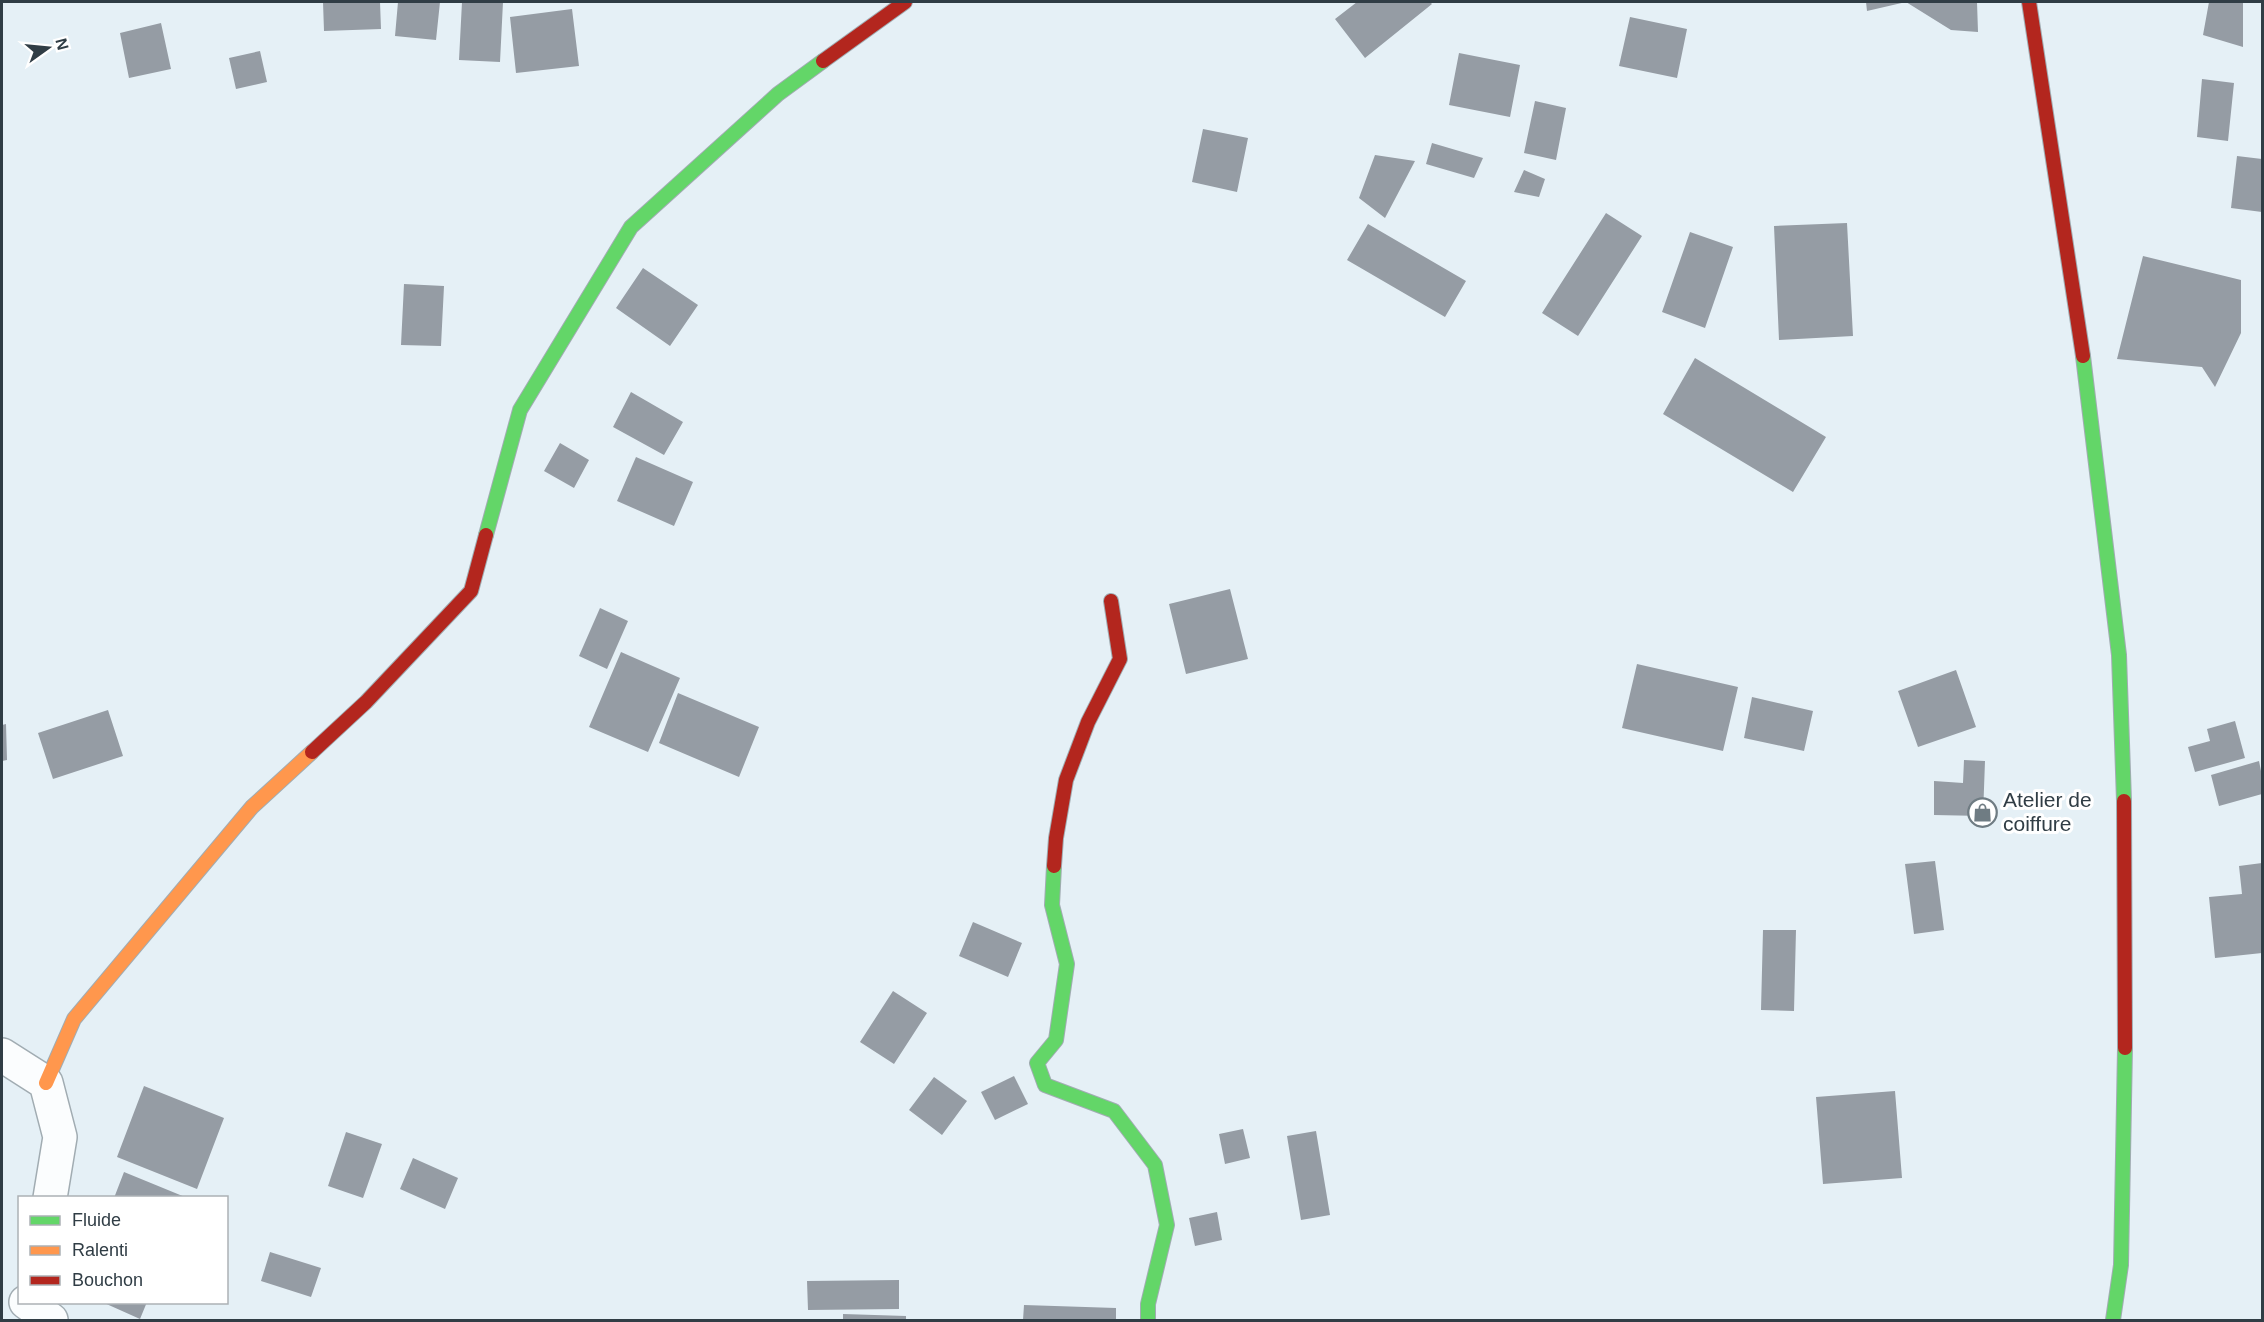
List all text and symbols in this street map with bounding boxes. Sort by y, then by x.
north arrow [18,18,78,78]
text: N [52,36,72,52]
place label: Atelier de coiffure [2003,788,2092,835]
shop icon: Atelier de coiffure [1966,796,1998,828]
legend [18,1196,228,1304]
text: Fluide [72,1210,121,1230]
text: Ralenti [72,1240,128,1260]
text: Bouchon [72,1270,143,1290]

